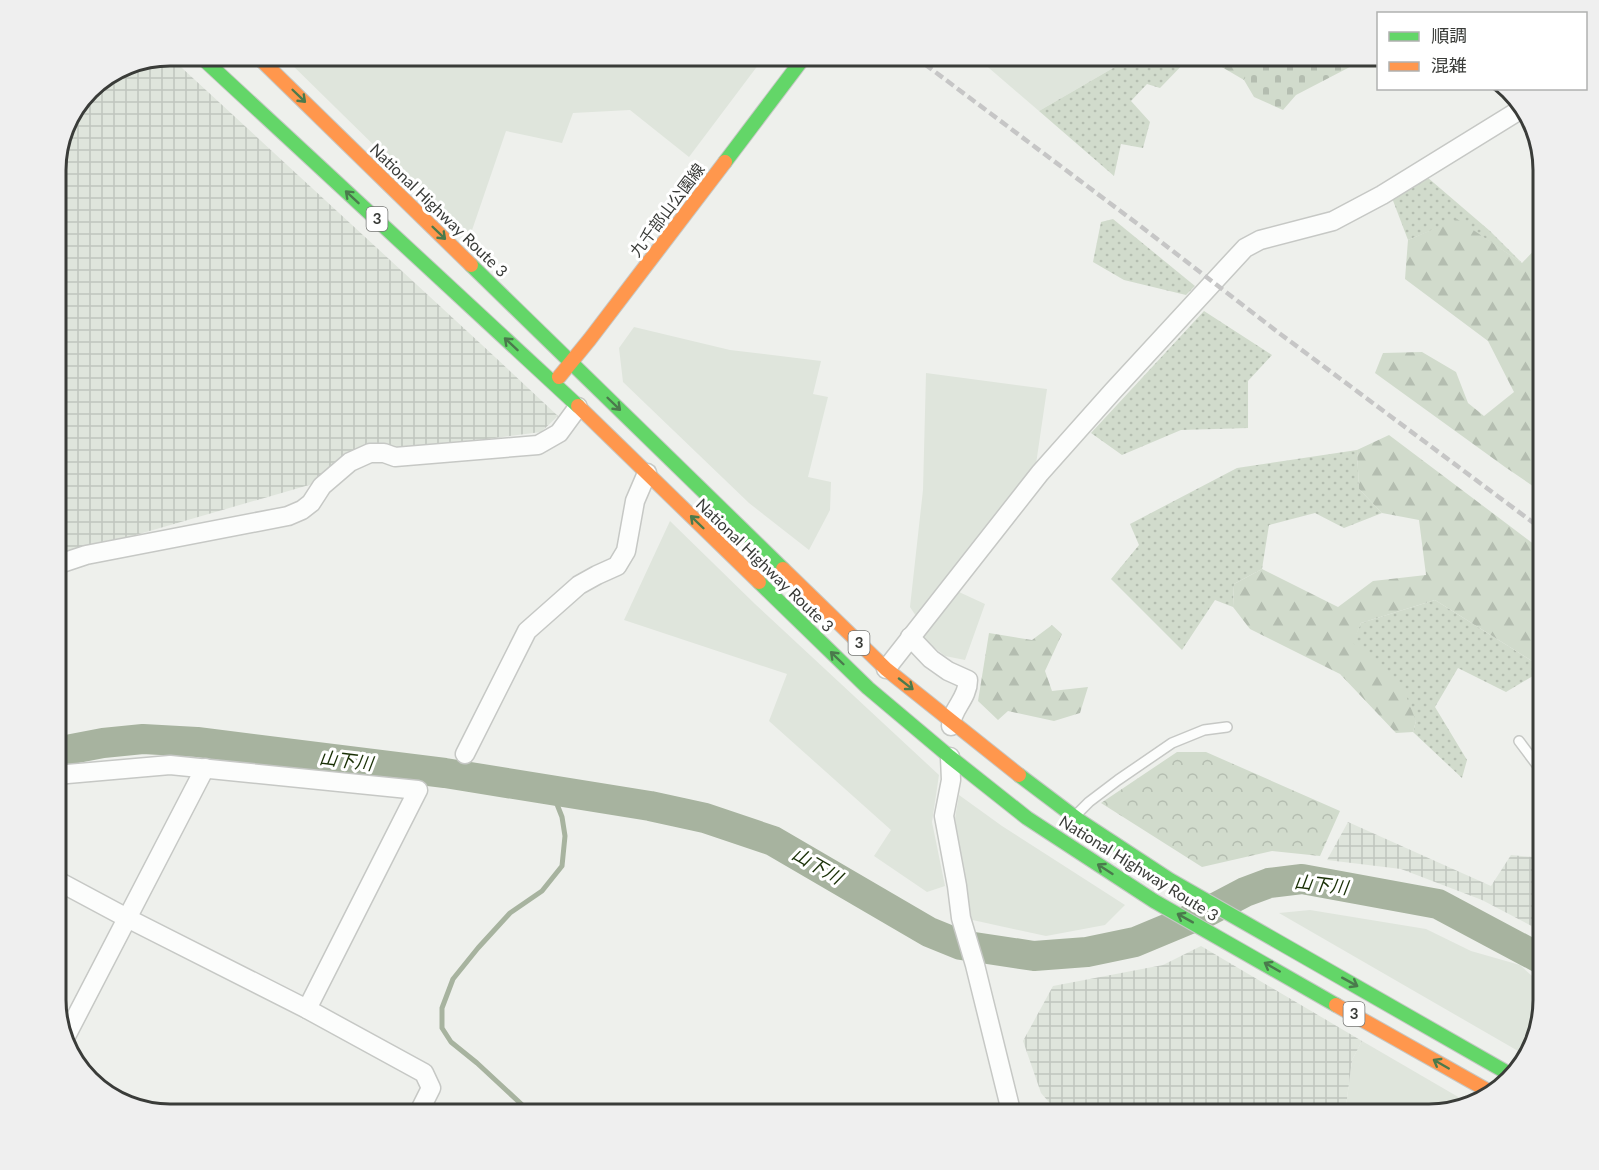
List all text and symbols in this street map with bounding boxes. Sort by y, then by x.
legend [1377,12,1587,90]
text: 順調 [1431,24,1467,46]
text: 混雑 [1431,54,1467,76]
one-way arrow [292,89,307,104]
street label: National Highway Route 3 [366,139,512,281]
street label: 九千部山公園線 [625,159,708,260]
one-way arrow [345,190,360,204]
road number: 3 [366,207,388,231]
one-way arrow [431,225,446,240]
one-way arrow [503,336,518,351]
one-way arrow [606,396,621,411]
street label: National Highway Route 3 [693,494,838,635]
one-way arrow [689,514,704,529]
road number: 3 [848,631,870,655]
one-way arrow [829,650,844,665]
one-way arrow [897,678,913,691]
water label: 山下川 [318,746,376,774]
street label: National Highway Route 3 [1056,811,1222,924]
water label: 山下川 [789,842,848,889]
one-way arrow [1097,863,1114,875]
water label: 山下川 [1293,870,1351,898]
one-way arrow [1177,912,1194,924]
one-way arrow [1264,961,1281,973]
one-way arrow [1340,977,1358,988]
road number: 3 [1344,1002,1364,1026]
one-way arrow [1433,1058,1450,1070]

